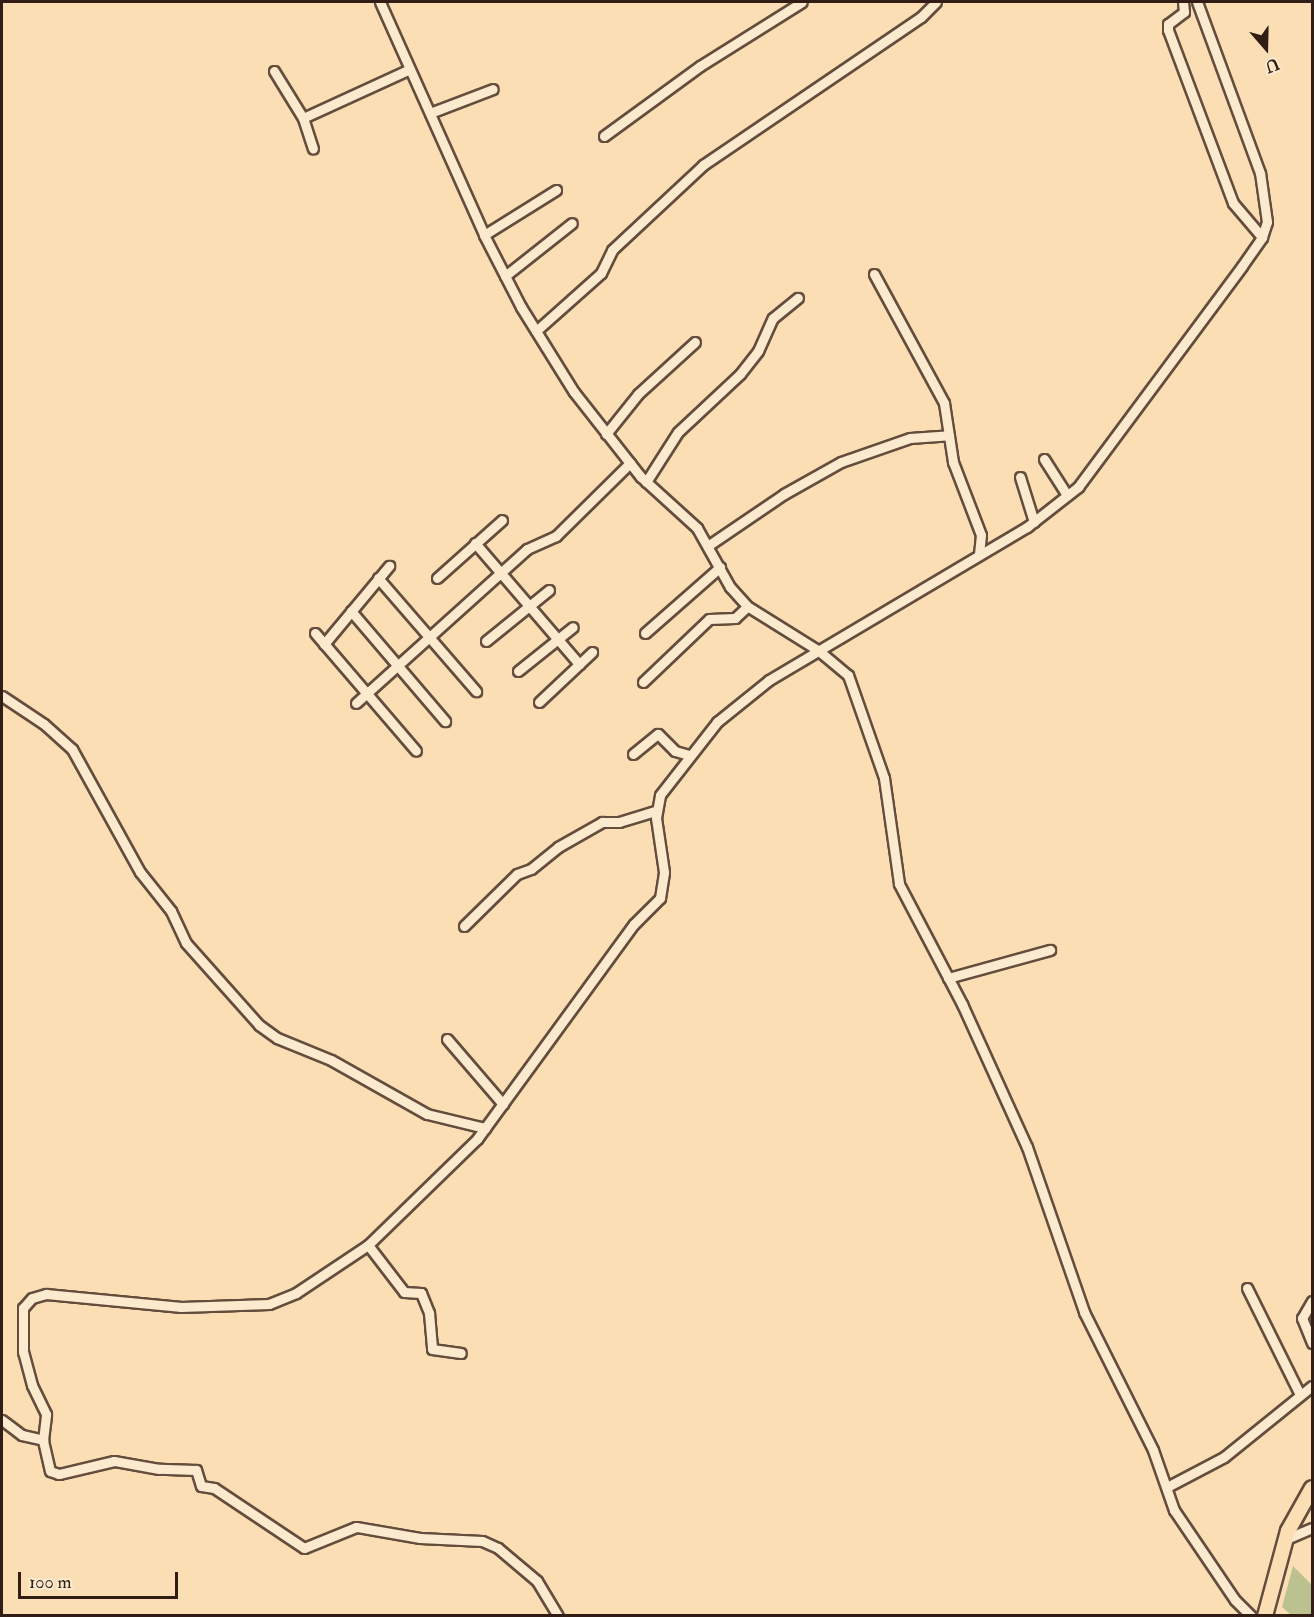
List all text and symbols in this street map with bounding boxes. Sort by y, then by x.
north arrow [1236,18,1296,78]
text: U [1262,53,1282,77]
scale bar [21,1560,182,1598]
text: 100 m [29,1571,72,1594]

